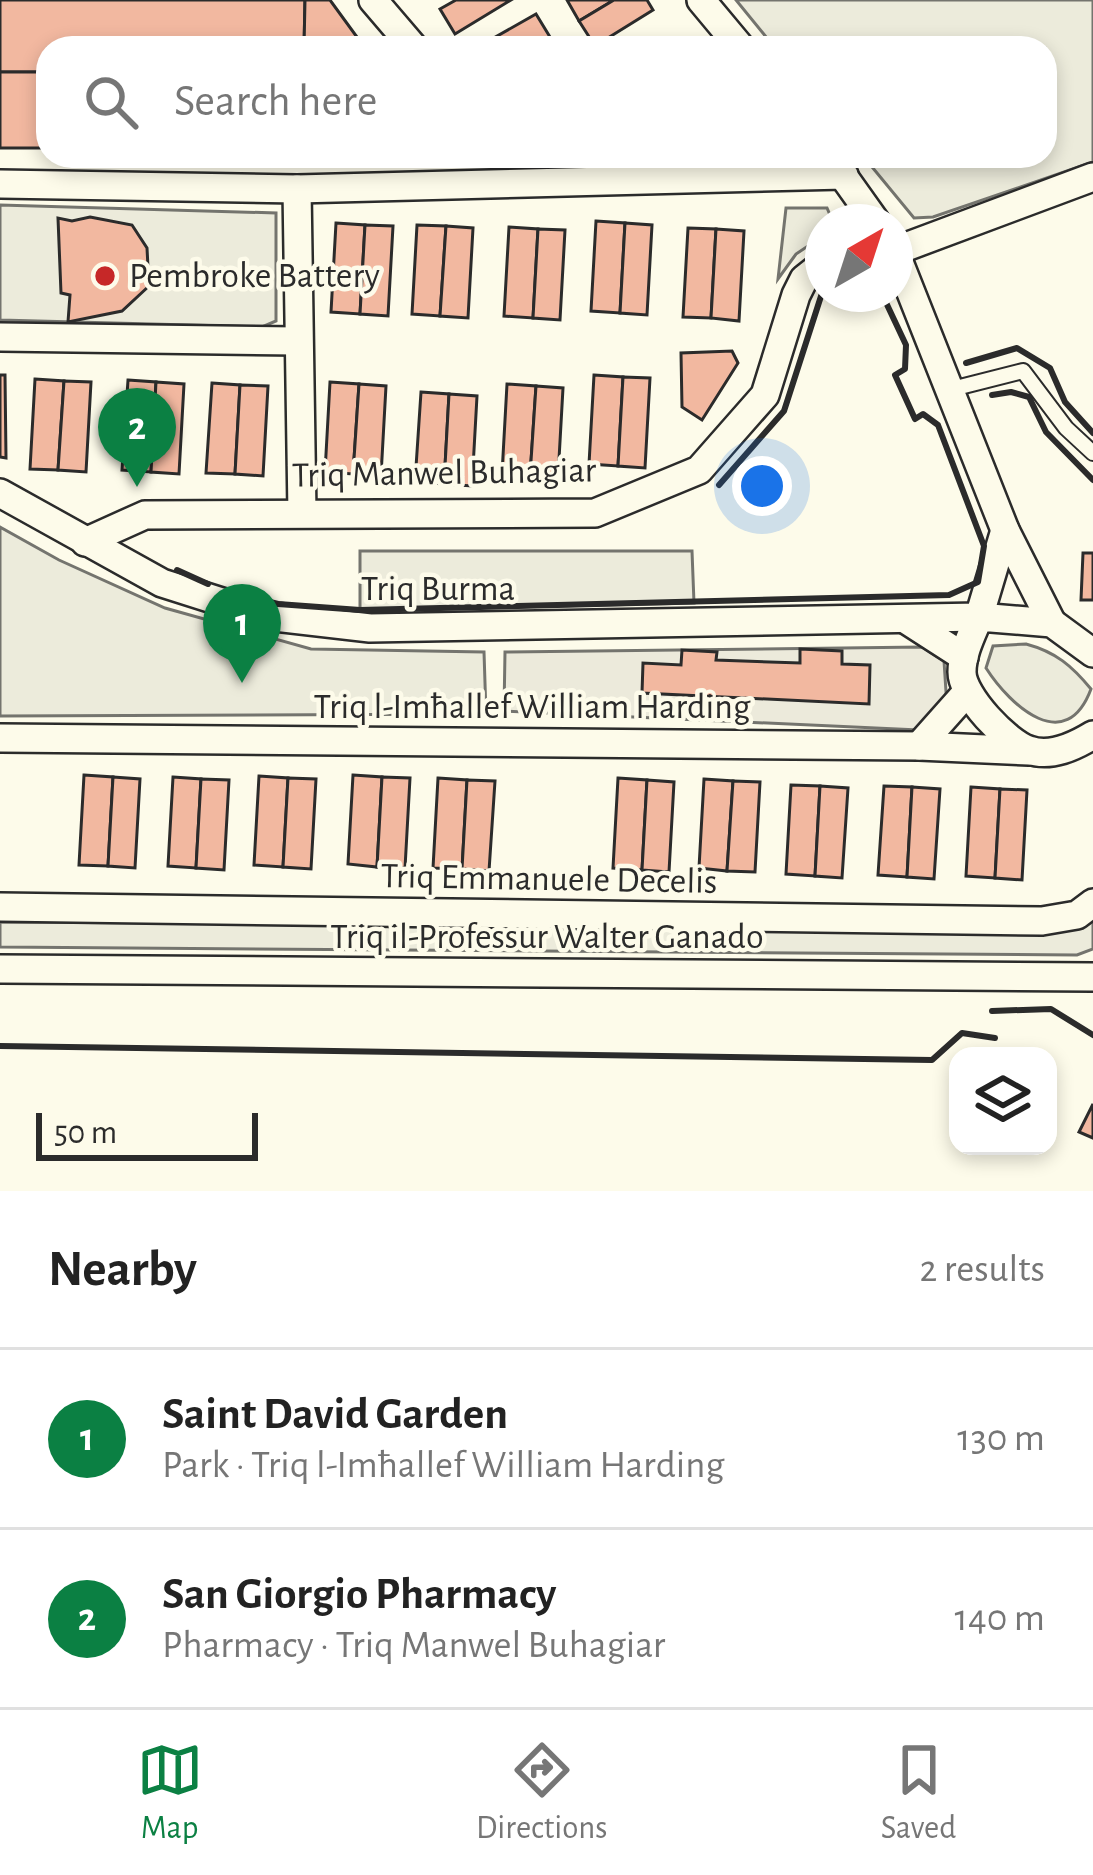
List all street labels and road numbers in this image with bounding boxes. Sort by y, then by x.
street label: Triq Manwel Buhagiar [291,452,597,494]
street label: Triq Burma [361,571,515,607]
street label: Triq l-Imħallef William Harding [314,689,751,725]
street label: Triq Emmanuele Decelis [380,858,718,900]
street label: Triq il-Professur Walter Ganado [330,919,764,955]

